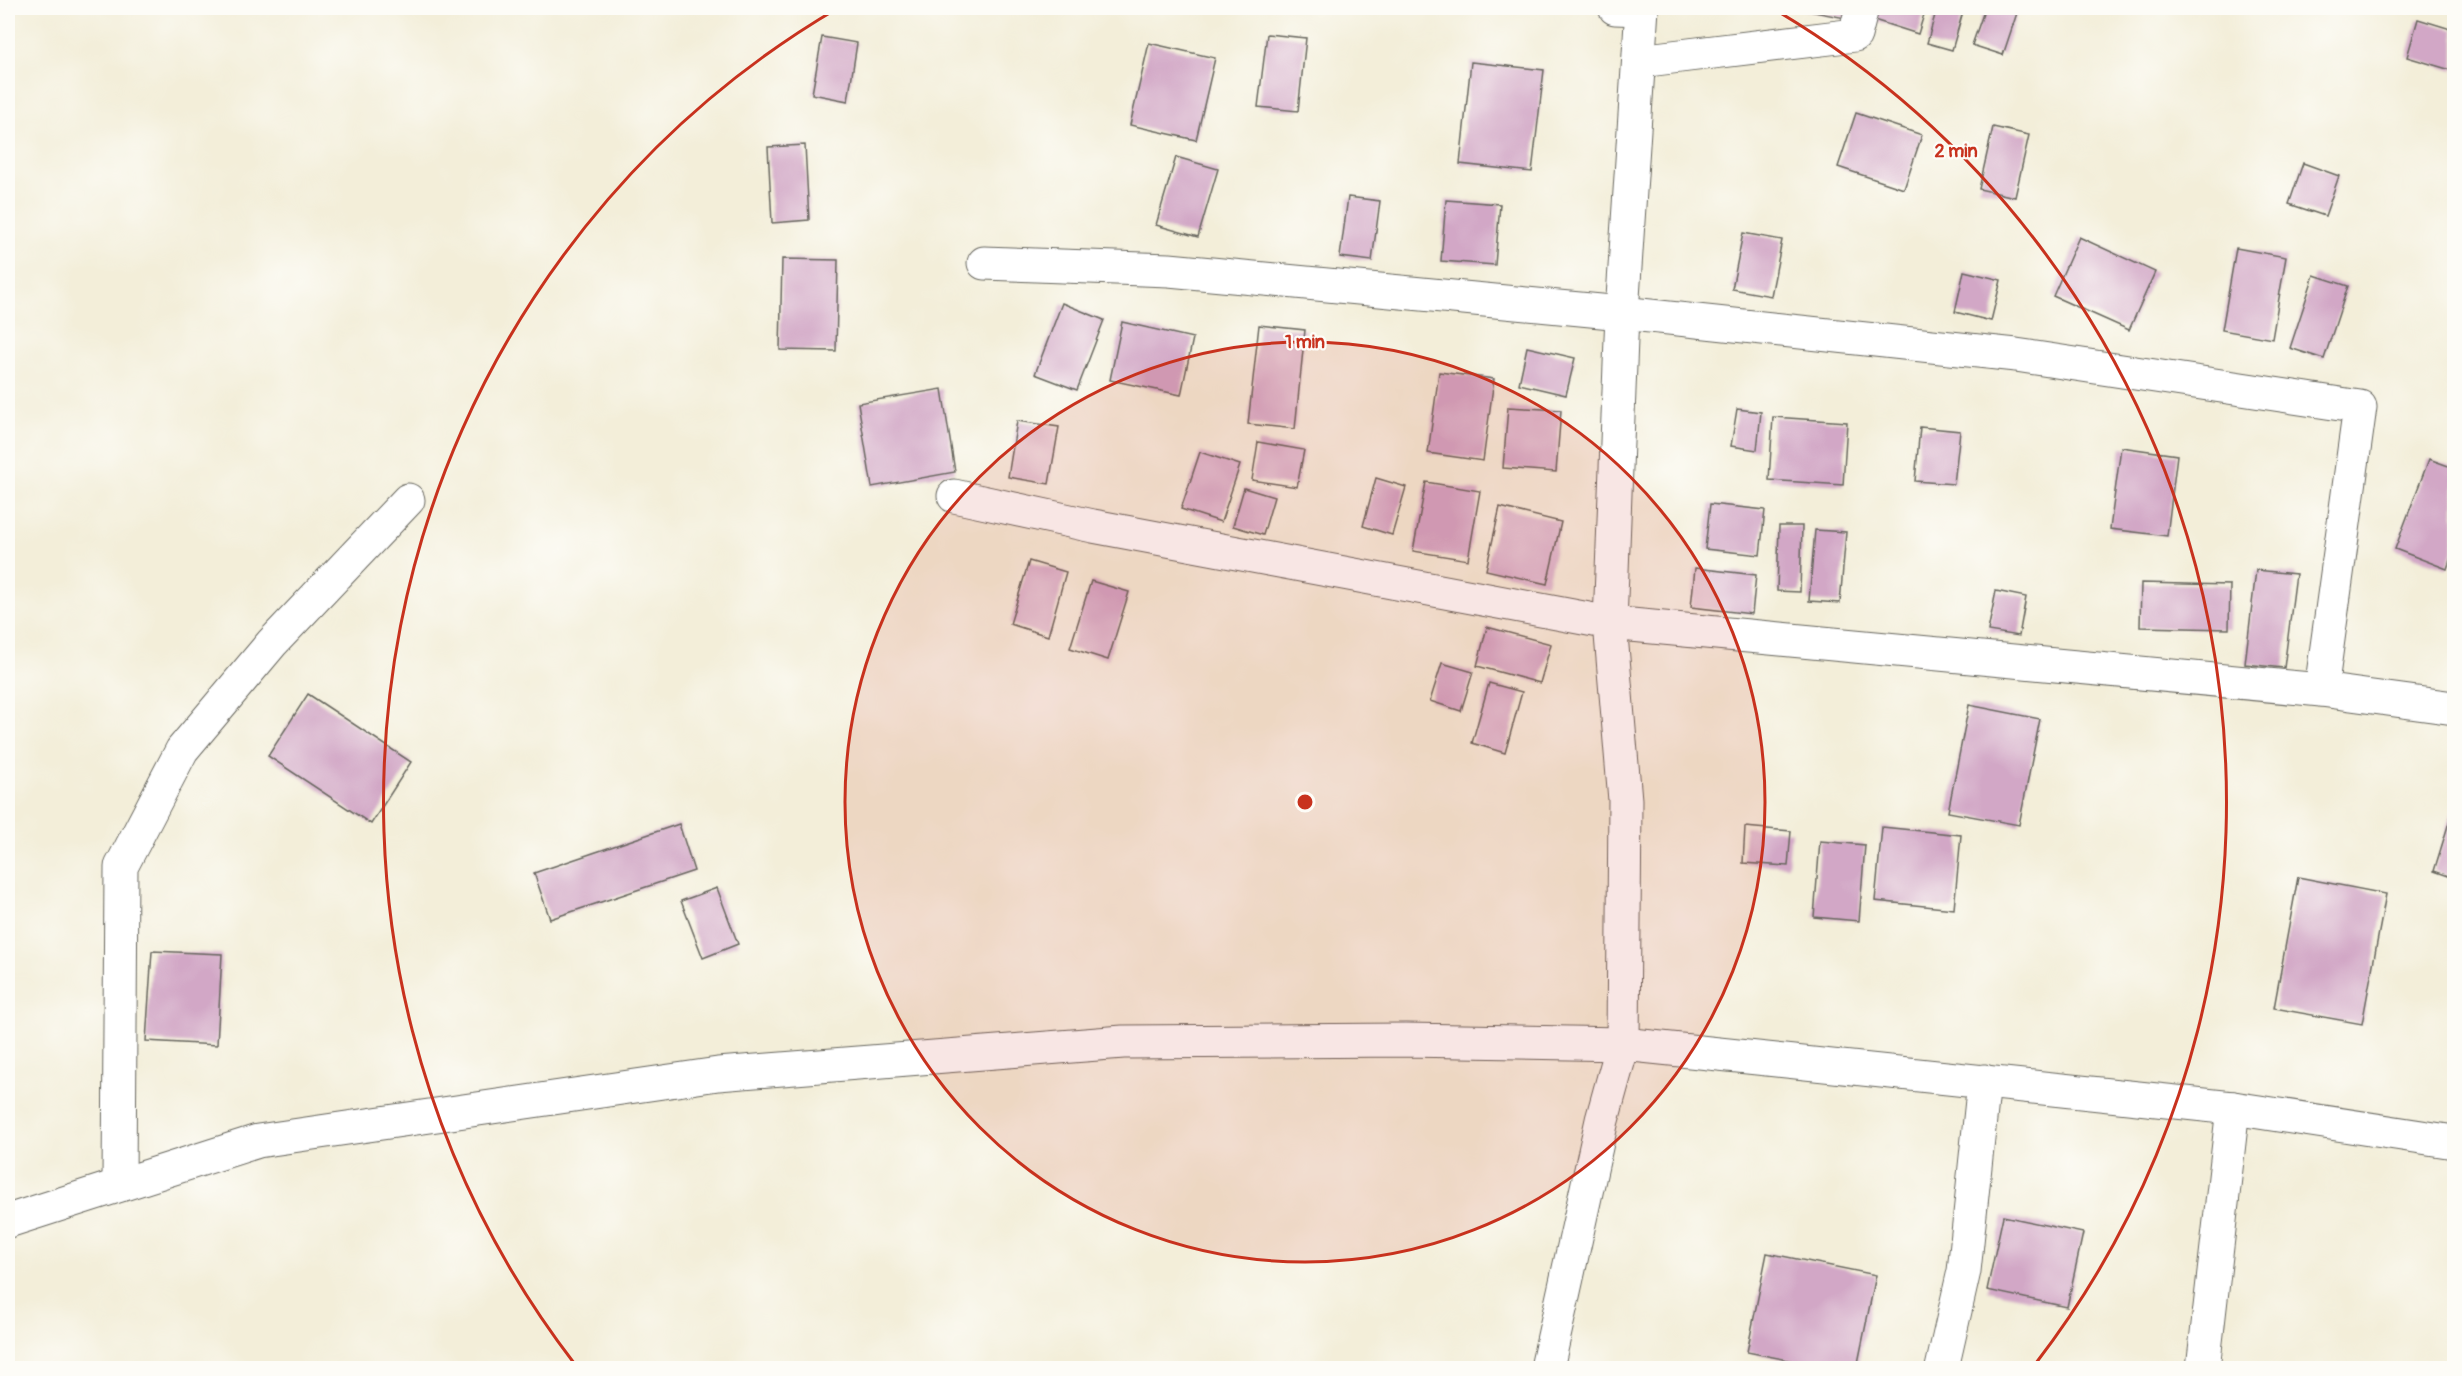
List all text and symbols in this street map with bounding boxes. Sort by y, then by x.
text: 2 min [1934,140,1978,163]
text: 1 min [1285,331,1325,354]
centre of rings [1295,792,1315,812]

